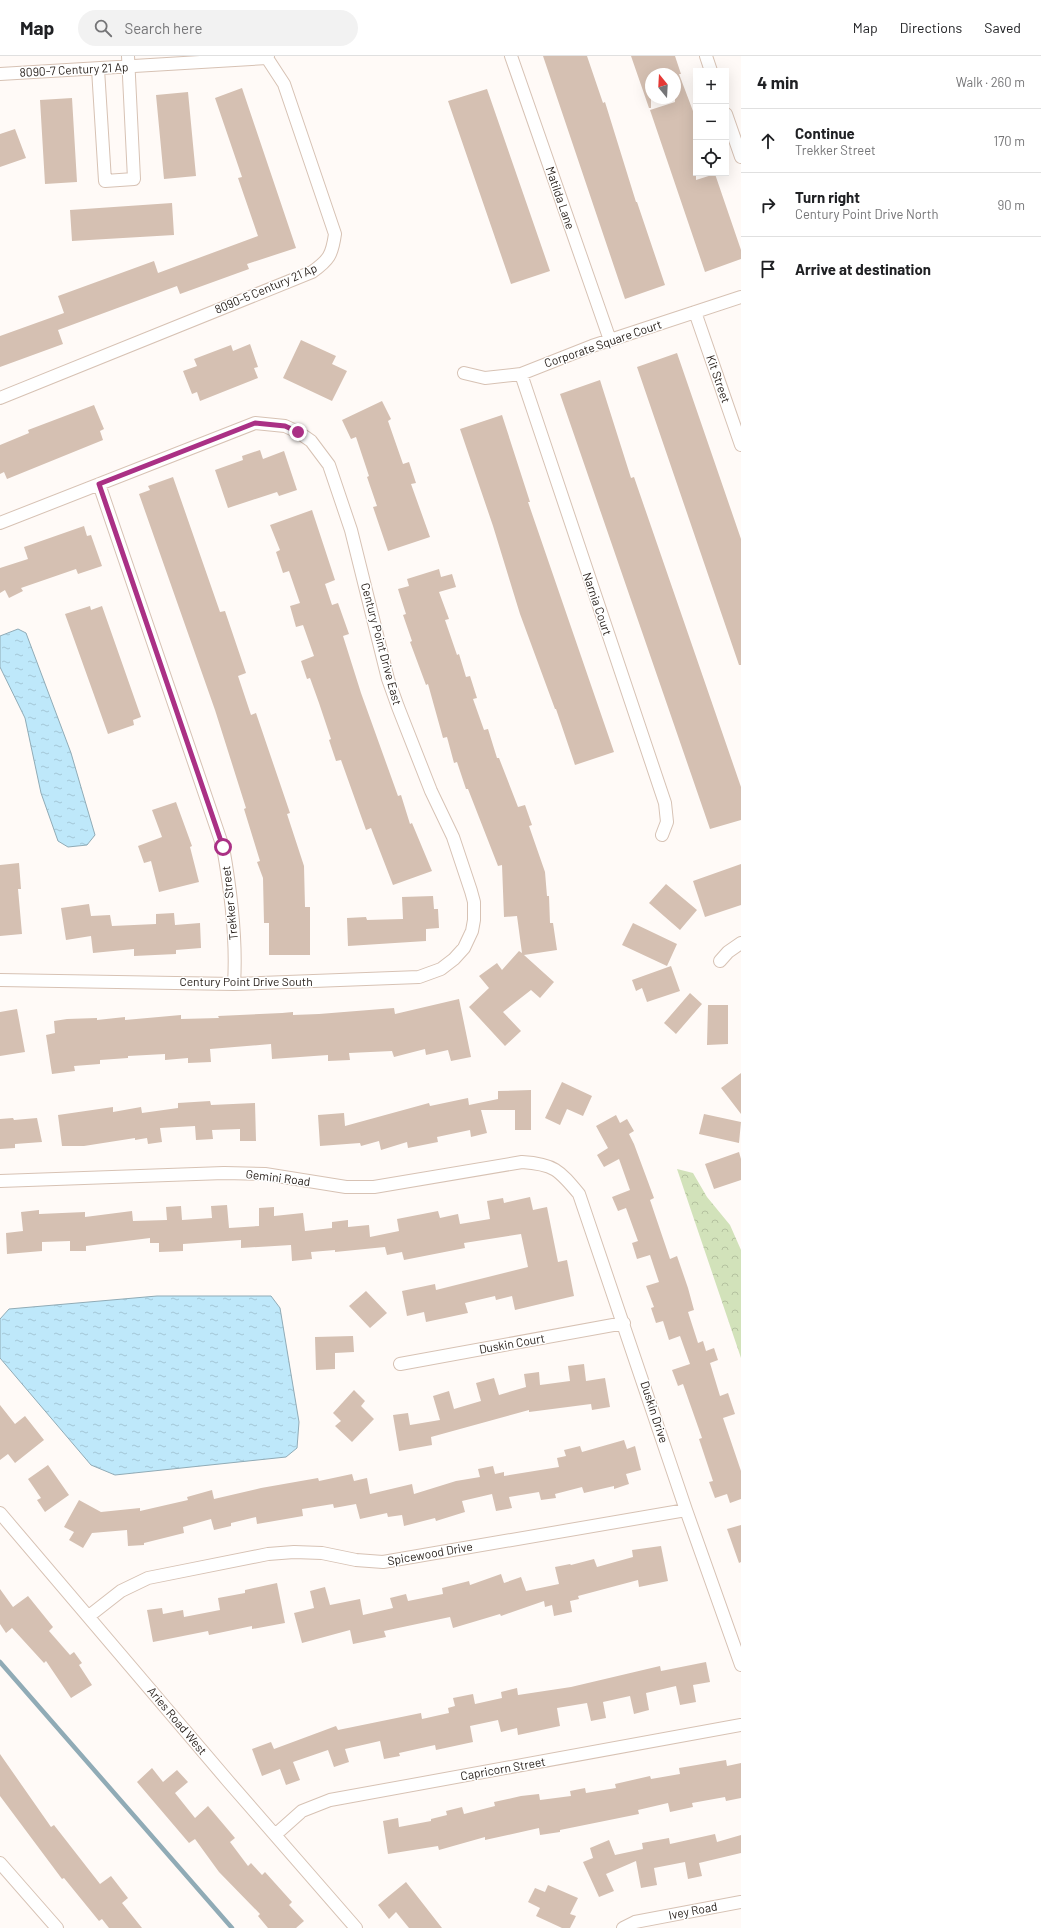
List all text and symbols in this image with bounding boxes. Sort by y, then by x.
search box [78,10,358,46]
text: Map [20,16,54,39]
icon: search [92,17,114,39]
text: Search here [124,19,202,37]
text: Map [853,19,878,36]
text: Directions [900,19,962,36]
text: Saved [984,19,1021,36]
street label: 8090-7 Century 21 Ap [19,59,129,79]
north arrow [645,68,681,104]
map controls [693,68,729,176]
button: + [693,68,729,104]
text: 4 min [757,72,799,92]
text: Walk · 260 m [956,74,1025,90]
button: − [693,104,729,140]
text: Continue [795,124,855,142]
icon: ahead [757,130,779,152]
text: 170 m [994,133,1025,149]
button: locate [693,140,729,176]
text: Trekker Street [795,142,876,158]
street label: Matilda Lane [544,164,578,231]
text: Turn right [795,188,860,206]
icon: right [757,194,779,216]
text: 90 m [998,197,1025,213]
text: Century Point Drive North [795,206,939,222]
icon: arrive [757,258,779,280]
street label: 8090-5 Century 21 Ap [212,260,319,316]
text: Arrive at destination [795,260,931,278]
street label: Corporate Square Court [542,316,663,370]
street label: Kit Street [704,353,734,405]
route end [289,423,307,441]
street label: Narnia Court [581,570,615,637]
street label: Century Point Drive East [359,581,405,706]
route start [214,838,232,856]
street label: Trekker Street [218,865,240,941]
street label: Century Point Drive South [179,974,313,988]
street label: Gemini Road [245,1166,311,1188]
street label: Duskin Court [478,1330,546,1356]
street label: Duskin Drive [638,1379,672,1444]
street label: Spicewood Drive [386,1539,474,1567]
street label: Aries Road West [145,1684,210,1757]
street label: Capricorn Street [459,1754,546,1782]
street label: Ivey Road [667,1898,718,1922]

